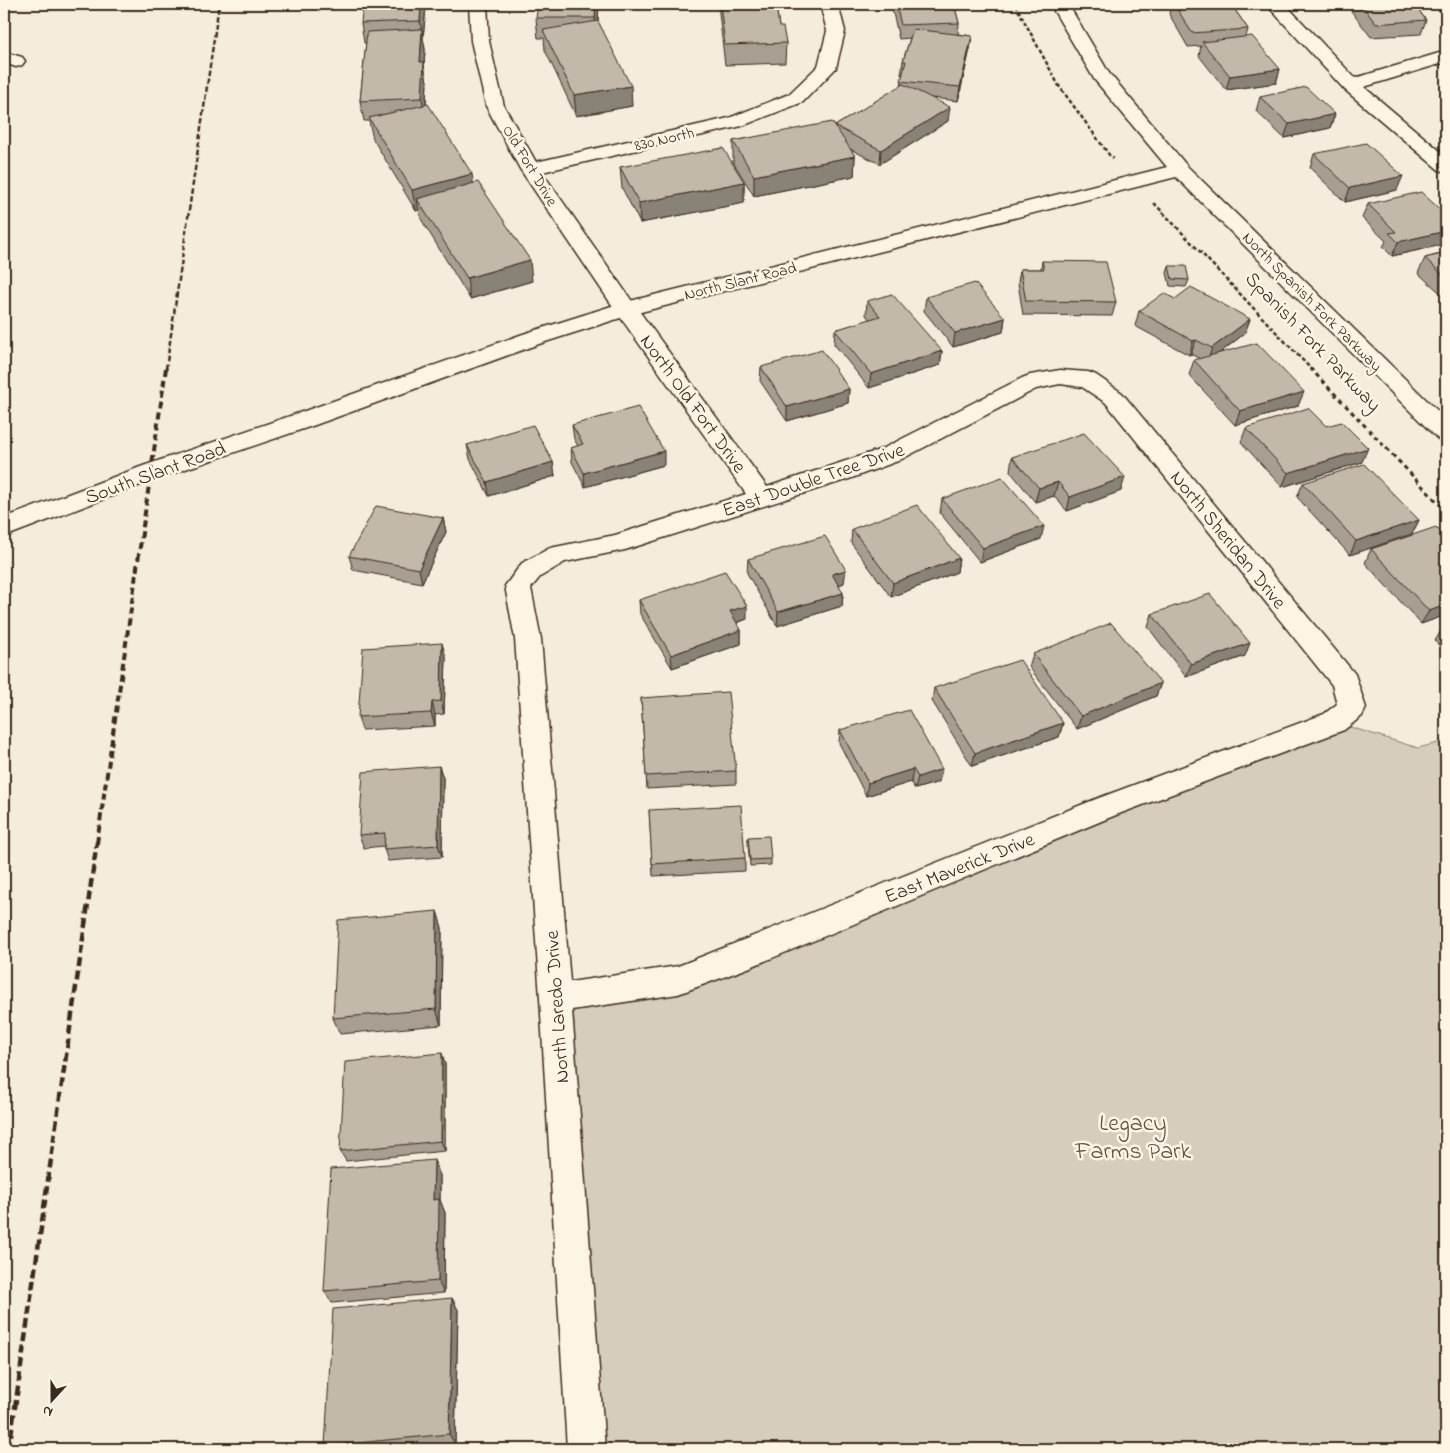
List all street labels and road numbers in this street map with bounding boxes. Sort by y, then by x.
street label: Old Fort Drive [496,121,563,212]
street label: 830 North [632,121,697,158]
street label: North Spanish Fork Parkway [1239,227,1387,375]
street label: North Slant Road [682,256,799,307]
street label: Spanish Fork Parkway [1241,266,1387,416]
street label: North Old Fort Drive [632,329,752,480]
street label: South Slant Road [81,435,230,513]
street label: East Double Tree Drive [719,437,909,526]
street label: North Sheridan Drive [1162,465,1292,616]
street label: East Maverick Drive [881,826,1039,913]
street label: North Laredo Drive [539,929,578,1084]

